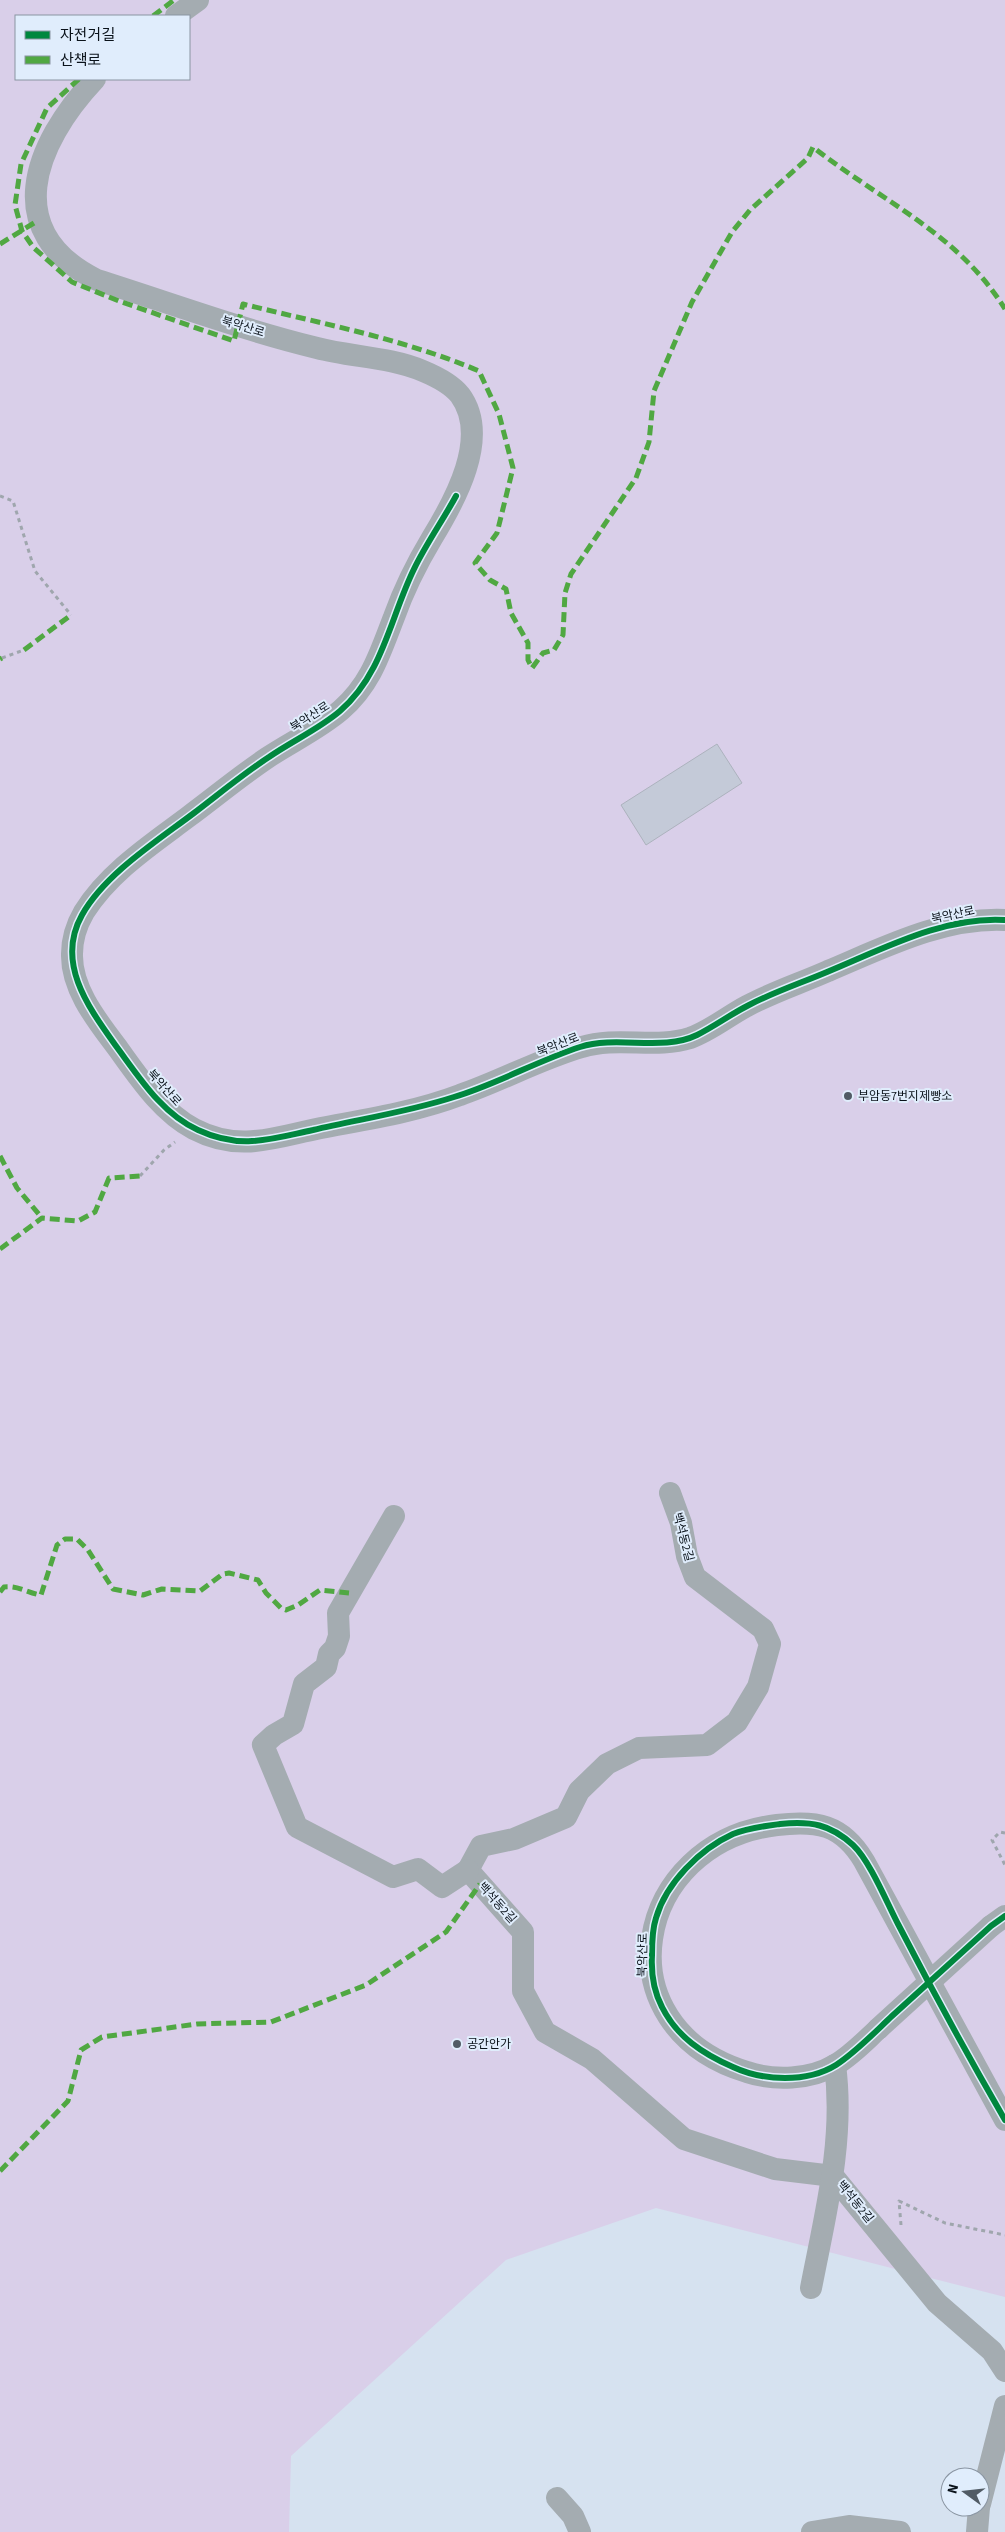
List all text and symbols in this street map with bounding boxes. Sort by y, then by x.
legend [15,15,190,80]
text: 자전거길 [60,25,115,46]
text: 산책로 [60,50,101,71]
street label: 북악산로 [219,312,267,342]
street label: 북악산로 [287,698,333,736]
street label: 북악산로 [930,902,976,928]
street label: 북악산로 [534,1029,582,1061]
street label: 북악산로 [143,1066,185,1110]
place label: 부암동7번지제빵소 [858,1088,952,1105]
marker: 부암동7번지제빵소 [842,1090,854,1102]
street label: 백석동2길 [668,1511,698,1563]
street label: 백석동2길 [474,1879,520,1927]
street label: 북악산로 [634,1933,652,1977]
place label: 공간안가 [467,2036,511,2053]
marker: 공간안가 [451,2038,463,2050]
street label: 백석동2길 [833,2177,877,2227]
north arrow [940,2467,990,2517]
text: N [943,2482,964,2496]

